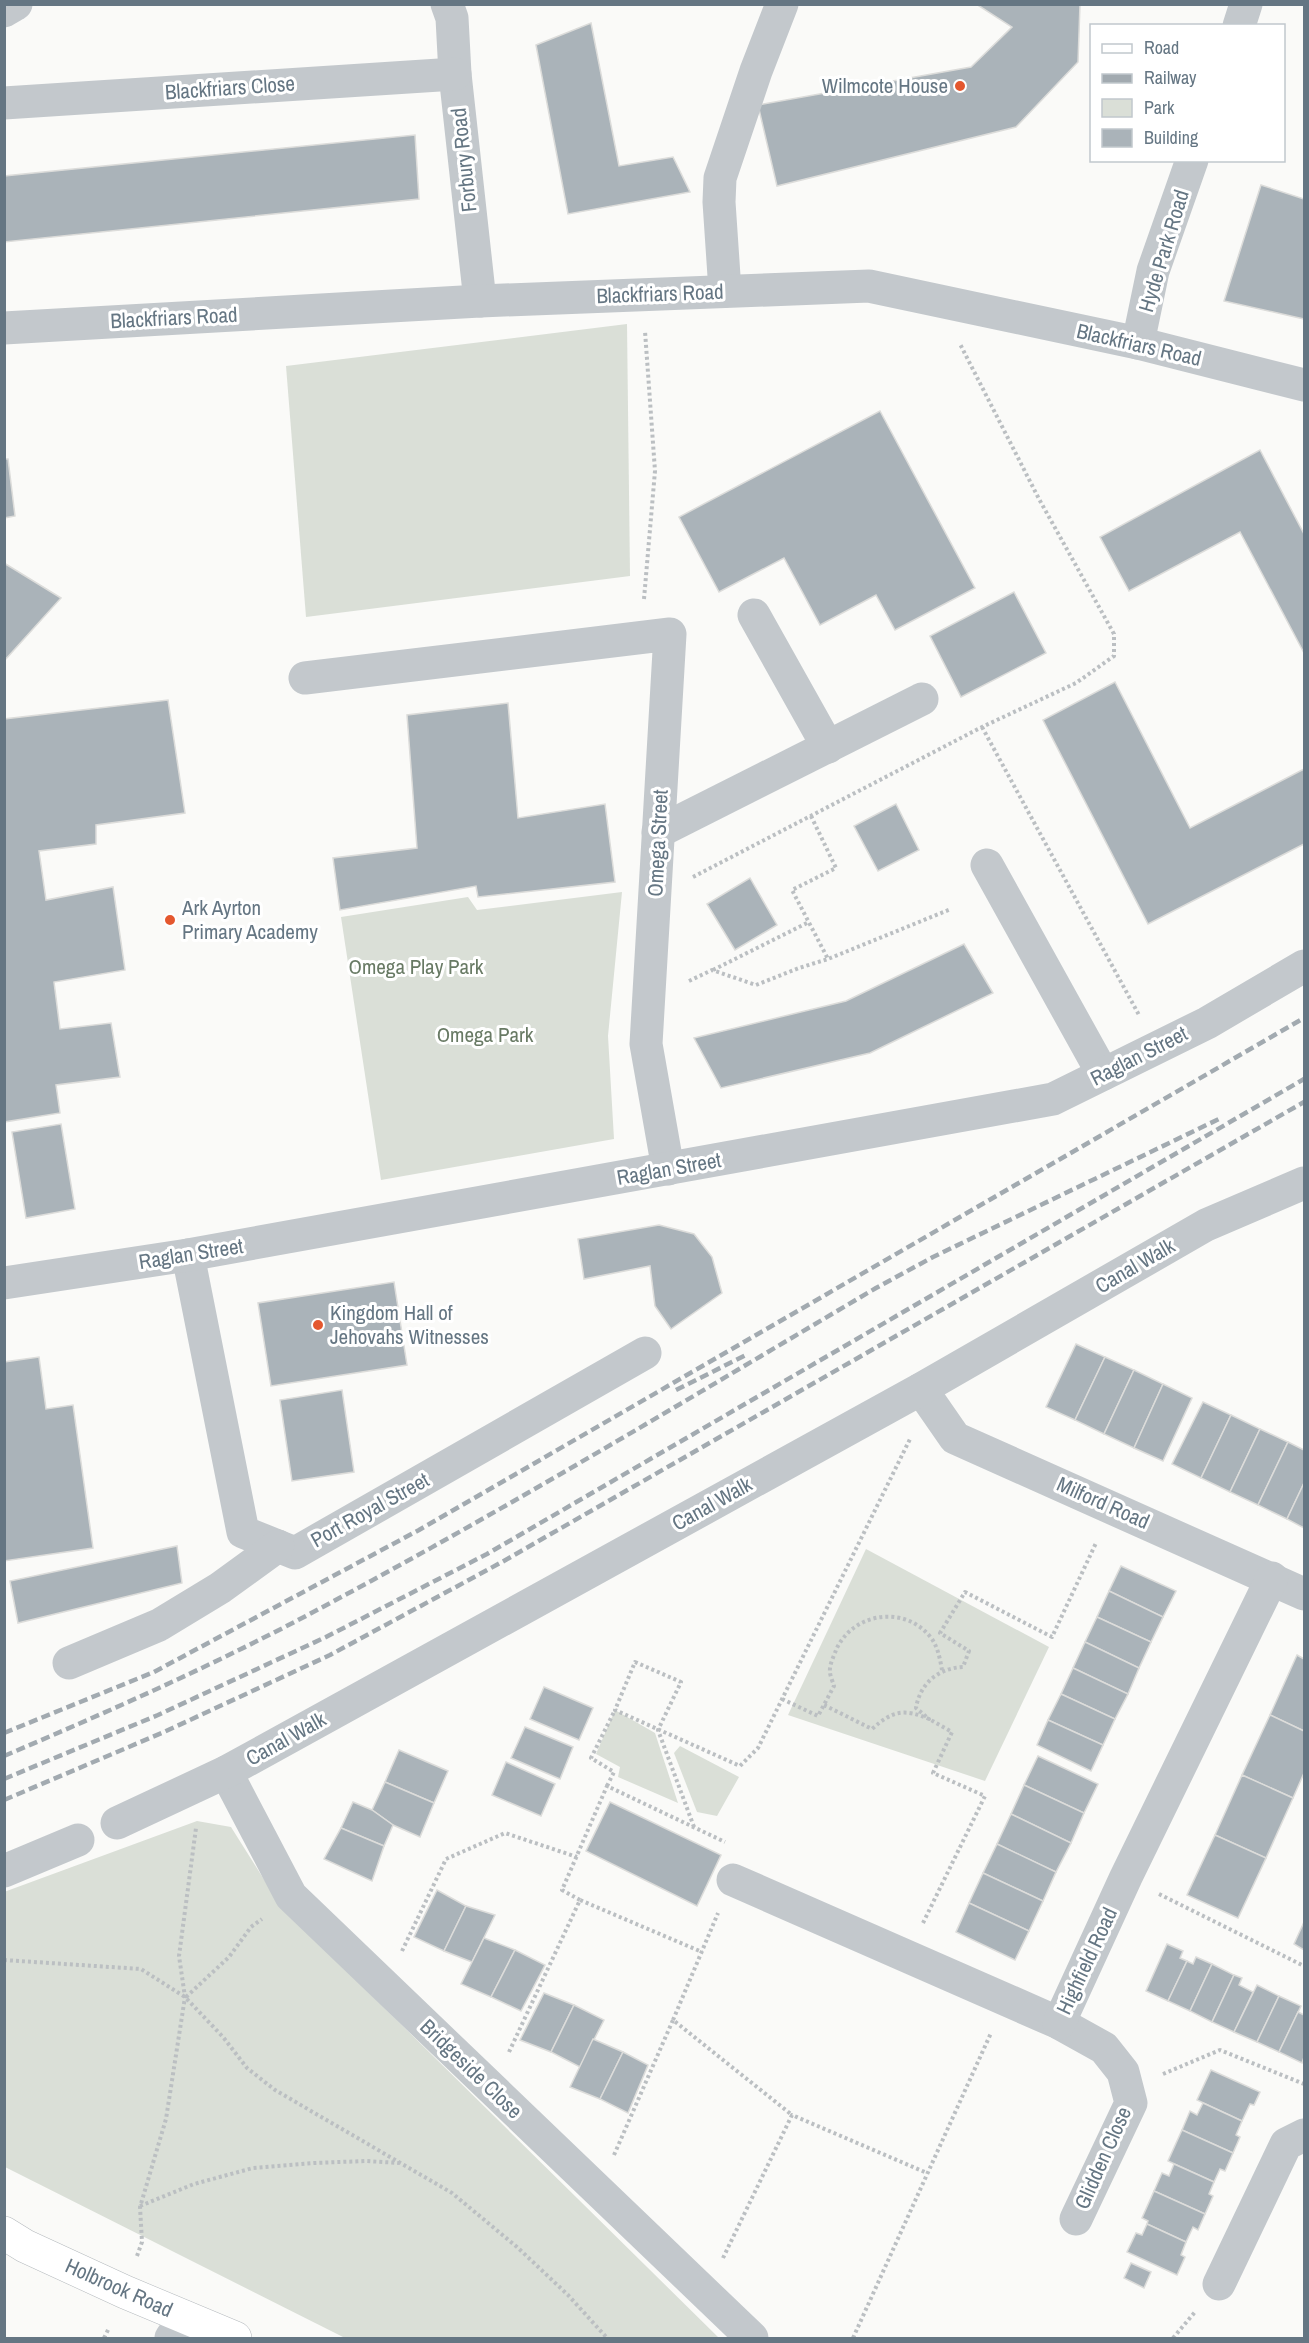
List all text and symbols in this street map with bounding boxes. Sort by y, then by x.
legend [1090,24,1285,162]
text: Road [1144,35,1179,60]
text: Railway [1144,65,1197,90]
street label: Blackfriars Close [164,68,296,107]
place label: Wilmcote House [822,71,948,100]
marker: Wilmcote House [953,79,967,93]
text: Park [1144,95,1175,120]
street label: Forbury Road [444,107,483,214]
text: Building [1144,125,1199,150]
street label: Hyde Park Road [1131,186,1196,316]
street label: Blackfriars Road [596,277,724,310]
street label: Blackfriars Road [110,300,238,335]
street label: Blackfriars Road [1074,316,1204,373]
street label: Omega Street [640,788,675,897]
place label: Ark Ayrton Primary Academy [181,893,318,946]
marker: Ark Ayrton Primary Academy [163,913,177,927]
park label: Omega Play Park [349,952,484,981]
street label: Raglan Street [1085,1019,1192,1092]
park label: Omega Park [437,1020,534,1049]
street label: Raglan Street [615,1145,723,1192]
street label: Raglan Street [137,1231,245,1276]
street label: Canal Walk [1090,1231,1180,1300]
place label: Kingdom Hall of Jehovahs Witnesses [330,1298,489,1351]
marker: Kingdom Hall of Jehovahs Witnesses [311,1318,325,1332]
street label: Port Royal Street [305,1465,434,1554]
street label: Milford Road [1052,1469,1154,1536]
street label: Canal Walk [667,1470,757,1537]
street label: Canal Walk [241,1705,331,1772]
street label: Highfield Road [1049,1903,1124,2019]
street label: Bridgeside Close [414,2012,529,2125]
street label: Glidden Close [1067,2102,1138,2214]
street label: Holbrook Road [61,2251,178,2324]

